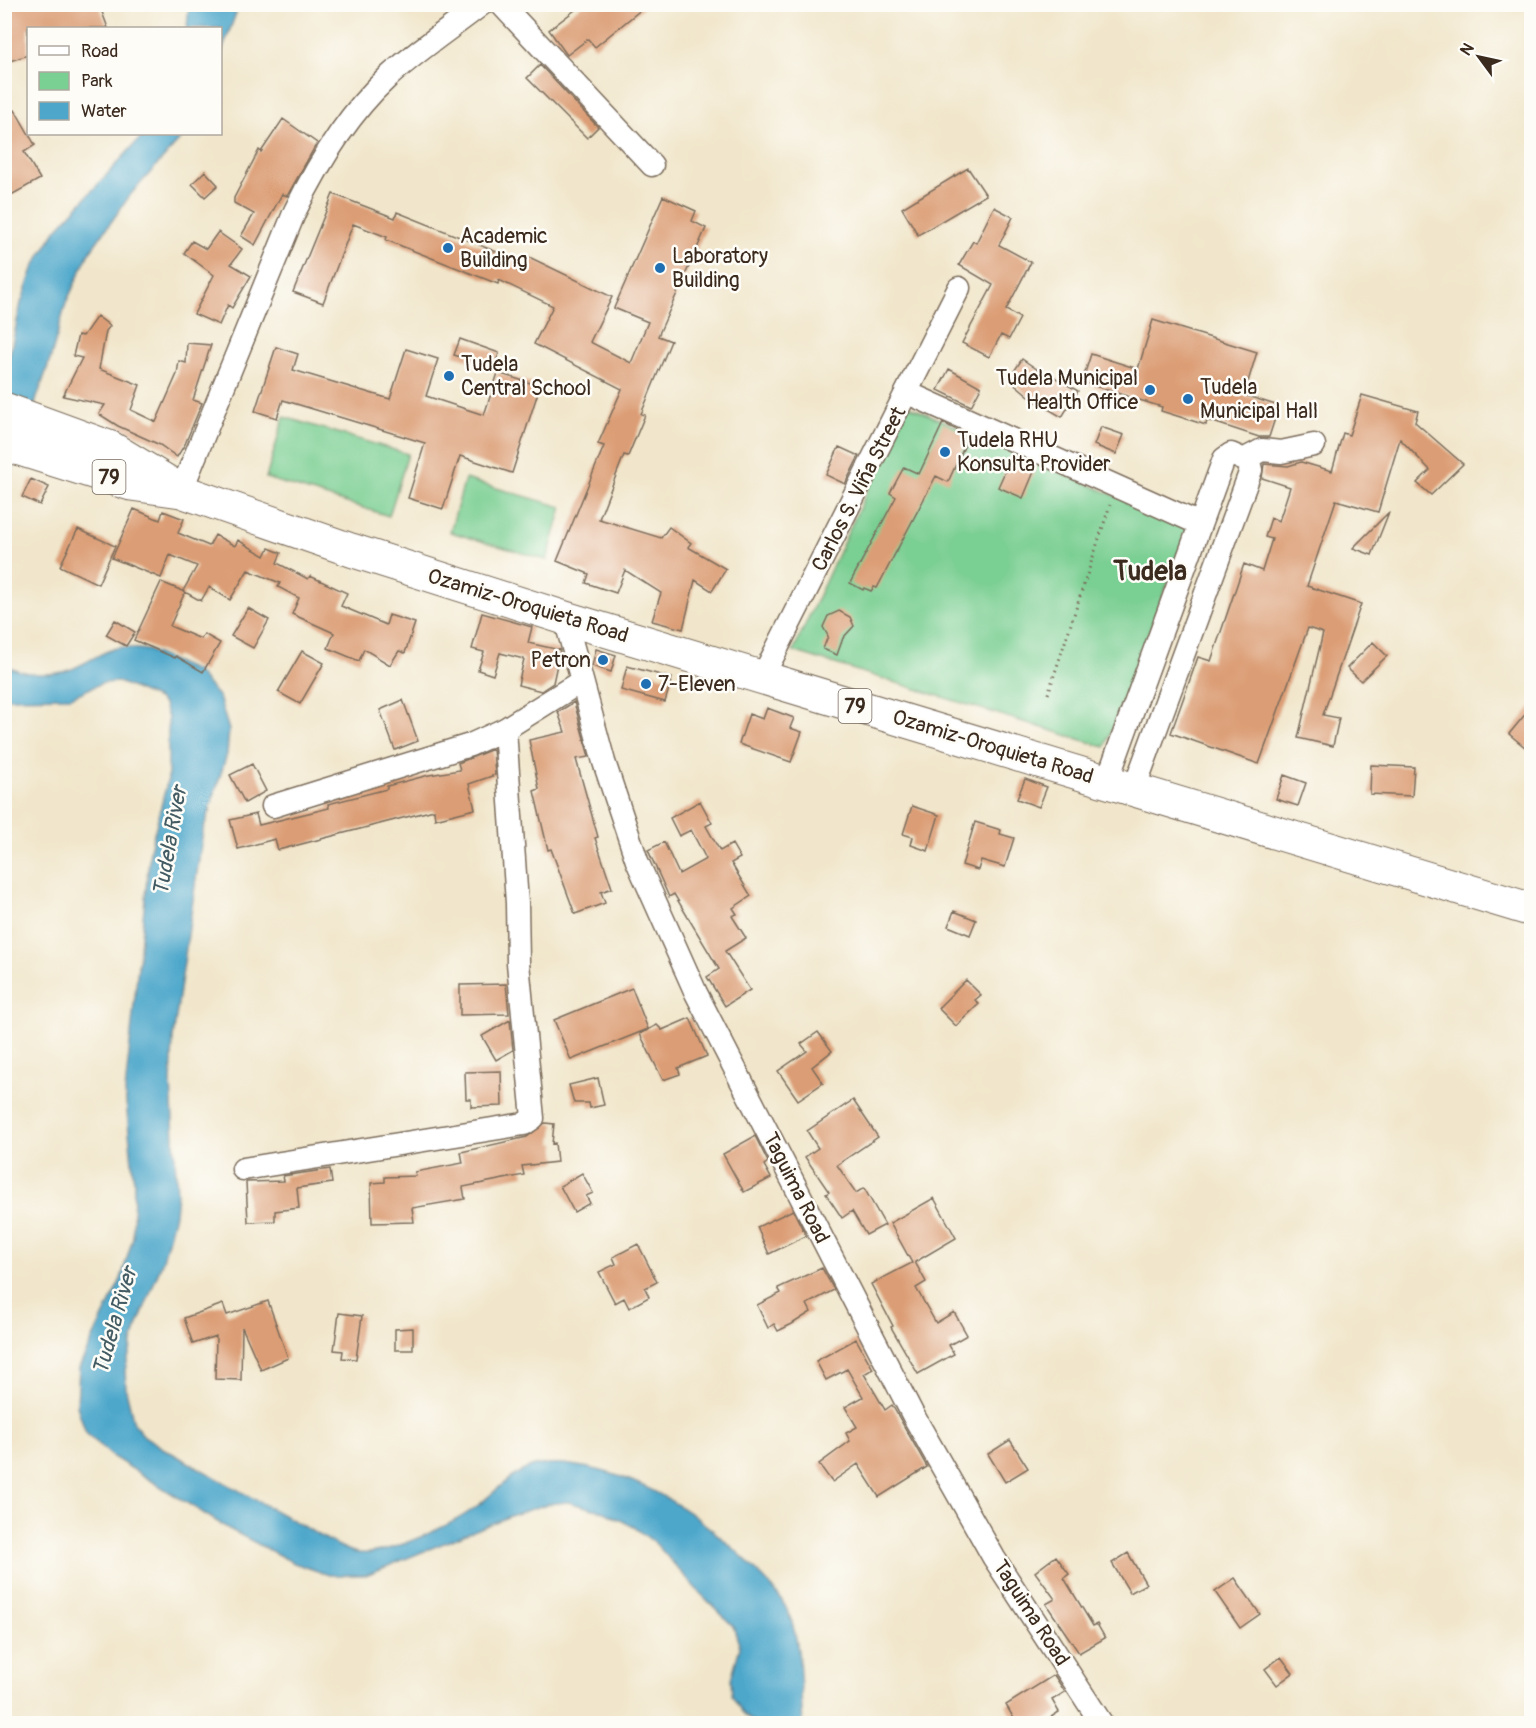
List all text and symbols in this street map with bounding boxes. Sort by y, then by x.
legend [27,27,222,135]
north arrow [1449,27,1509,87]
text: N [1456,39,1479,59]
text: Road [81,40,118,63]
text: Park [81,70,113,93]
text: Water [81,100,127,123]
place label: Academic Building [460,223,548,274]
marker: Academic Building [441,241,455,255]
place label: Laboratory Building [672,243,768,294]
marker: Laboratory Building [653,261,667,275]
place label: Tudela Central School [461,351,591,402]
place label: Tudela Municipal Health Office [996,365,1139,416]
marker: Tudela Central School [442,369,456,383]
place label: Tudela Municipal Hall [1200,374,1318,425]
marker: Tudela Municipal Health Office [1143,383,1157,397]
marker: Tudela Municipal Hall [1181,392,1195,406]
street label: Carlos S. Viña Street [806,402,912,576]
place label: Tudela RHU Konsulta Provider [957,427,1111,478]
marker: Tudela RHU Konsulta Provider [938,445,952,459]
road number: 79 [92,460,126,494]
district label: Tudela [1112,555,1187,588]
street label: Ozamiz-Oroquieta Road [424,563,632,649]
place label: Petron [531,647,591,674]
marker: Petron [596,653,610,667]
place label: 7-Eleven [658,671,736,698]
marker: 7-Eleven [639,677,653,691]
road number: 79 [838,689,872,723]
street label: Ozamiz-Oroquieta Road [889,704,1097,790]
water label: Tudela River [147,781,194,898]
street label: Taguima Road [757,1128,835,1248]
water label: Tudela River [86,1261,145,1378]
street label: Taguima Road [987,1555,1075,1671]

